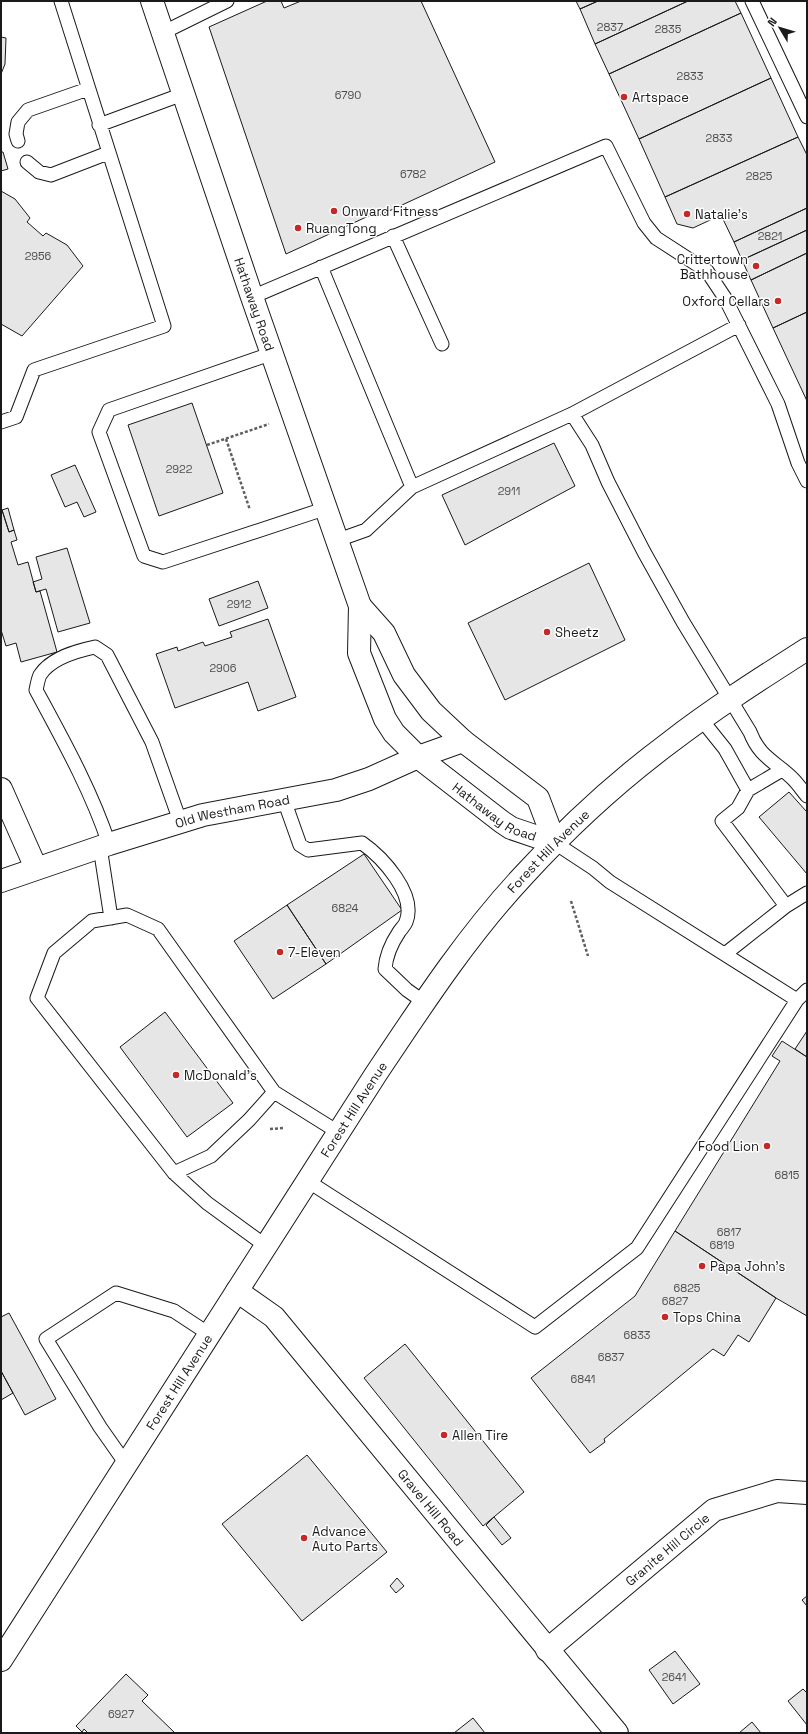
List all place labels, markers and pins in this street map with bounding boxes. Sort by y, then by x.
place label: Artspace [632,89,689,106]
marker: Artspace [619,92,629,102]
place label: Onward Fitness [342,203,438,220]
marker: Onward Fitness [329,206,339,216]
place label: Natalie's [695,206,748,223]
marker: Natalie's [682,209,692,219]
place label: RuangTong [306,220,377,237]
marker: RuangTong [293,223,303,233]
place label: Crittertown Bathhouse [677,251,748,283]
marker: Crittertown Bathhouse [751,261,761,271]
place label: Oxford Cellars [682,293,770,310]
marker: Oxford Cellars [773,296,783,306]
place label: Sheetz [555,624,599,641]
marker: Sheetz [542,627,552,637]
place label: 7-Eleven [288,944,341,961]
marker: 7-Eleven [275,947,285,957]
place label: McDonald's [184,1067,257,1084]
marker: McDonald's [171,1070,181,1080]
place label: Food Lion [698,1138,759,1155]
marker: Food Lion [762,1141,772,1151]
place label: Papa John's [710,1258,786,1275]
marker: Papa John's [697,1261,707,1271]
place label: Tops China [673,1309,741,1326]
marker: Tops China [660,1312,670,1322]
place label: Allen Tire [452,1427,508,1444]
marker: Allen Tire [439,1430,449,1440]
place label: Advance Auto Parts [312,1523,378,1555]
marker: Advance Auto Parts [299,1533,309,1543]

